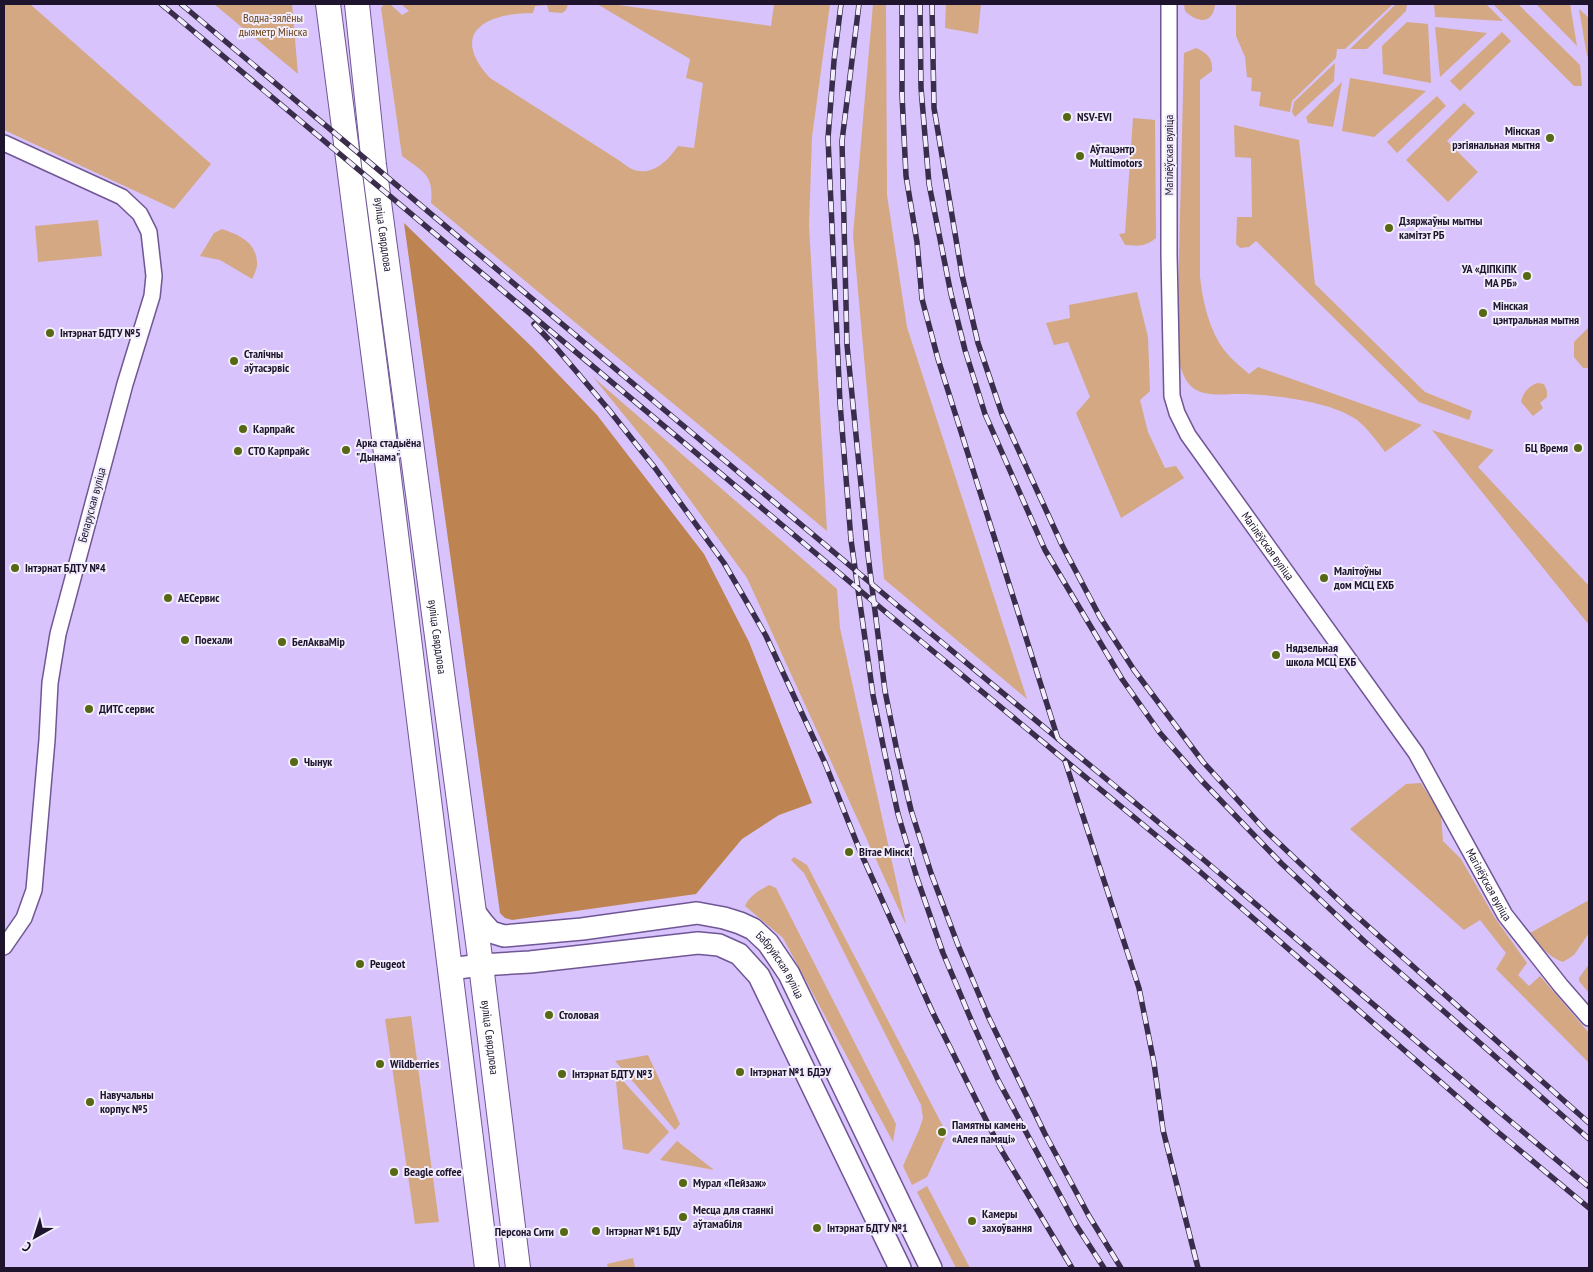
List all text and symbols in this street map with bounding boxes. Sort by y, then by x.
park label: Водна-зялёны дыяметр Мінска [239,10,307,39]
place label: NSV-EVI [1077,109,1112,124]
marker: NSV-EVI [1061,111,1073,123]
street label: Магілёўская вуліца [1161,115,1176,195]
place label: Мінская рэгіянальная мытня [1452,123,1540,152]
marker: Мінская рэгіянальная мытня [1544,132,1556,144]
place label: Аўтацэнтр Multimotors [1089,141,1142,170]
marker: Аўтацэнтр Multimotors [1074,150,1086,162]
street label: вуліца Свярдлова [371,196,396,273]
place label: Дзяржаўны мытны камітэт РБ [1399,213,1482,242]
marker: Дзяржаўны мытны камітэт РБ [1383,222,1395,234]
place label: УА «ДІПКіПК МА РБ» [1461,261,1518,290]
marker: УА «ДІПКіПК МА РБ» [1521,270,1533,282]
place label: Мінская цэнтральная мытня [1493,298,1579,327]
marker: Мінская цэнтральная мытня [1477,307,1489,319]
place label: Інтэрнат БДТУ №5 [60,325,141,340]
marker: Інтэрнат БДТУ №5 [44,327,56,339]
place label: Сталічны аўтасэрвіс [244,346,290,375]
marker: Сталічны аўтасэрвіс [228,355,240,367]
place label: Карпрайс [253,421,296,436]
marker: Карпрайс [237,423,249,435]
place label: Арка стадыёна "Дынама" [355,435,421,464]
place label: БЦ Время [1525,440,1568,455]
marker: БЦ Время [1572,442,1584,454]
place label: СТО Карпрайс [248,443,310,458]
marker: Арка стадыёна "Дынама" [340,444,352,456]
marker: СТО Карпрайс [232,445,244,457]
street label: Беларуская вуліца [74,466,109,544]
street label: Магілёўская вуліца [1238,509,1298,583]
place label: Інтэрнат БДТУ №4 [25,560,106,575]
marker: Інтэрнат БДТУ №4 [9,562,21,574]
place label: Малітоўны дом МСЦ ЕХБ [1333,563,1394,592]
marker: Малітоўны дом МСЦ ЕХБ [1318,572,1330,584]
place label: АЕСервис [177,590,220,605]
marker: АЕСервис [162,592,174,604]
street label: вуліца Свярдлова [425,599,450,675]
place label: Поехали [195,632,233,647]
marker: Поехали [179,634,191,646]
place label: БелАкваМір [292,634,346,649]
marker: БелАкваМір [276,636,288,648]
place label: Нядзельная школа МСЦ ЕХБ [1286,640,1356,669]
marker: Нядзельная школа МСЦ ЕХБ [1270,649,1282,661]
place label: ДИТС сервис [99,701,155,716]
marker: ДИТС сервис [83,703,95,715]
place label: Чынук [304,754,332,769]
marker: Чынук [288,756,300,768]
place label: Вітае Мінск! [859,844,912,859]
marker: Вітае Мінск! [843,846,855,858]
street label: Магілёўская вуліца [1463,846,1515,924]
street label: Бабруйская вуліца [753,928,808,1001]
place label: Peugeot [370,956,406,971]
marker: Peugeot [354,958,366,970]
street label: вуліца Свярдлова [478,999,502,1076]
place label: Столовая [559,1007,599,1022]
marker: Столовая [543,1009,555,1021]
place label: Wildberries [389,1056,439,1071]
marker: Wildberries [374,1058,386,1070]
place label: Інтэрнат №1 БДЭУ [750,1064,831,1079]
place label: Інтэрнат БДТУ №3 [572,1066,653,1081]
marker: Інтэрнат №1 БДЭУ [734,1066,746,1078]
marker: Інтэрнат БДТУ №3 [556,1068,568,1080]
place label: Навучальны корпус №5 [100,1087,154,1116]
marker: Навучальны корпус №5 [84,1096,96,1108]
place label: Памятны камень «Алея памяці» [952,1117,1026,1146]
marker: Памятны камень «Алея памяці» [936,1126,948,1138]
place label: Beagle coffee [404,1164,462,1179]
marker: Beagle coffee [388,1166,400,1178]
place label: Мурал «Пейзаж» [693,1175,767,1190]
marker: Мурал «Пейзаж» [677,1177,689,1189]
place label: Месца для стаянкі аўтамабіля [693,1202,774,1231]
place label: Камеры захоўвання [982,1206,1032,1235]
marker: Месца для стаянкі аўтамабіля [677,1211,689,1223]
north arrow [10,1212,60,1262]
marker: Камеры захоўвання [966,1215,978,1227]
place label: Інтэрнат БДТУ №1 [827,1220,908,1235]
marker: Інтэрнат БДТУ №1 [811,1222,823,1234]
place label: Інтэрнат №1 БДУ [606,1223,681,1238]
place label: Персона Сити [495,1224,554,1239]
marker: Інтэрнат №1 БДУ [590,1225,602,1237]
marker: Персона Сити [558,1226,570,1238]
text: С [18,1238,35,1256]

